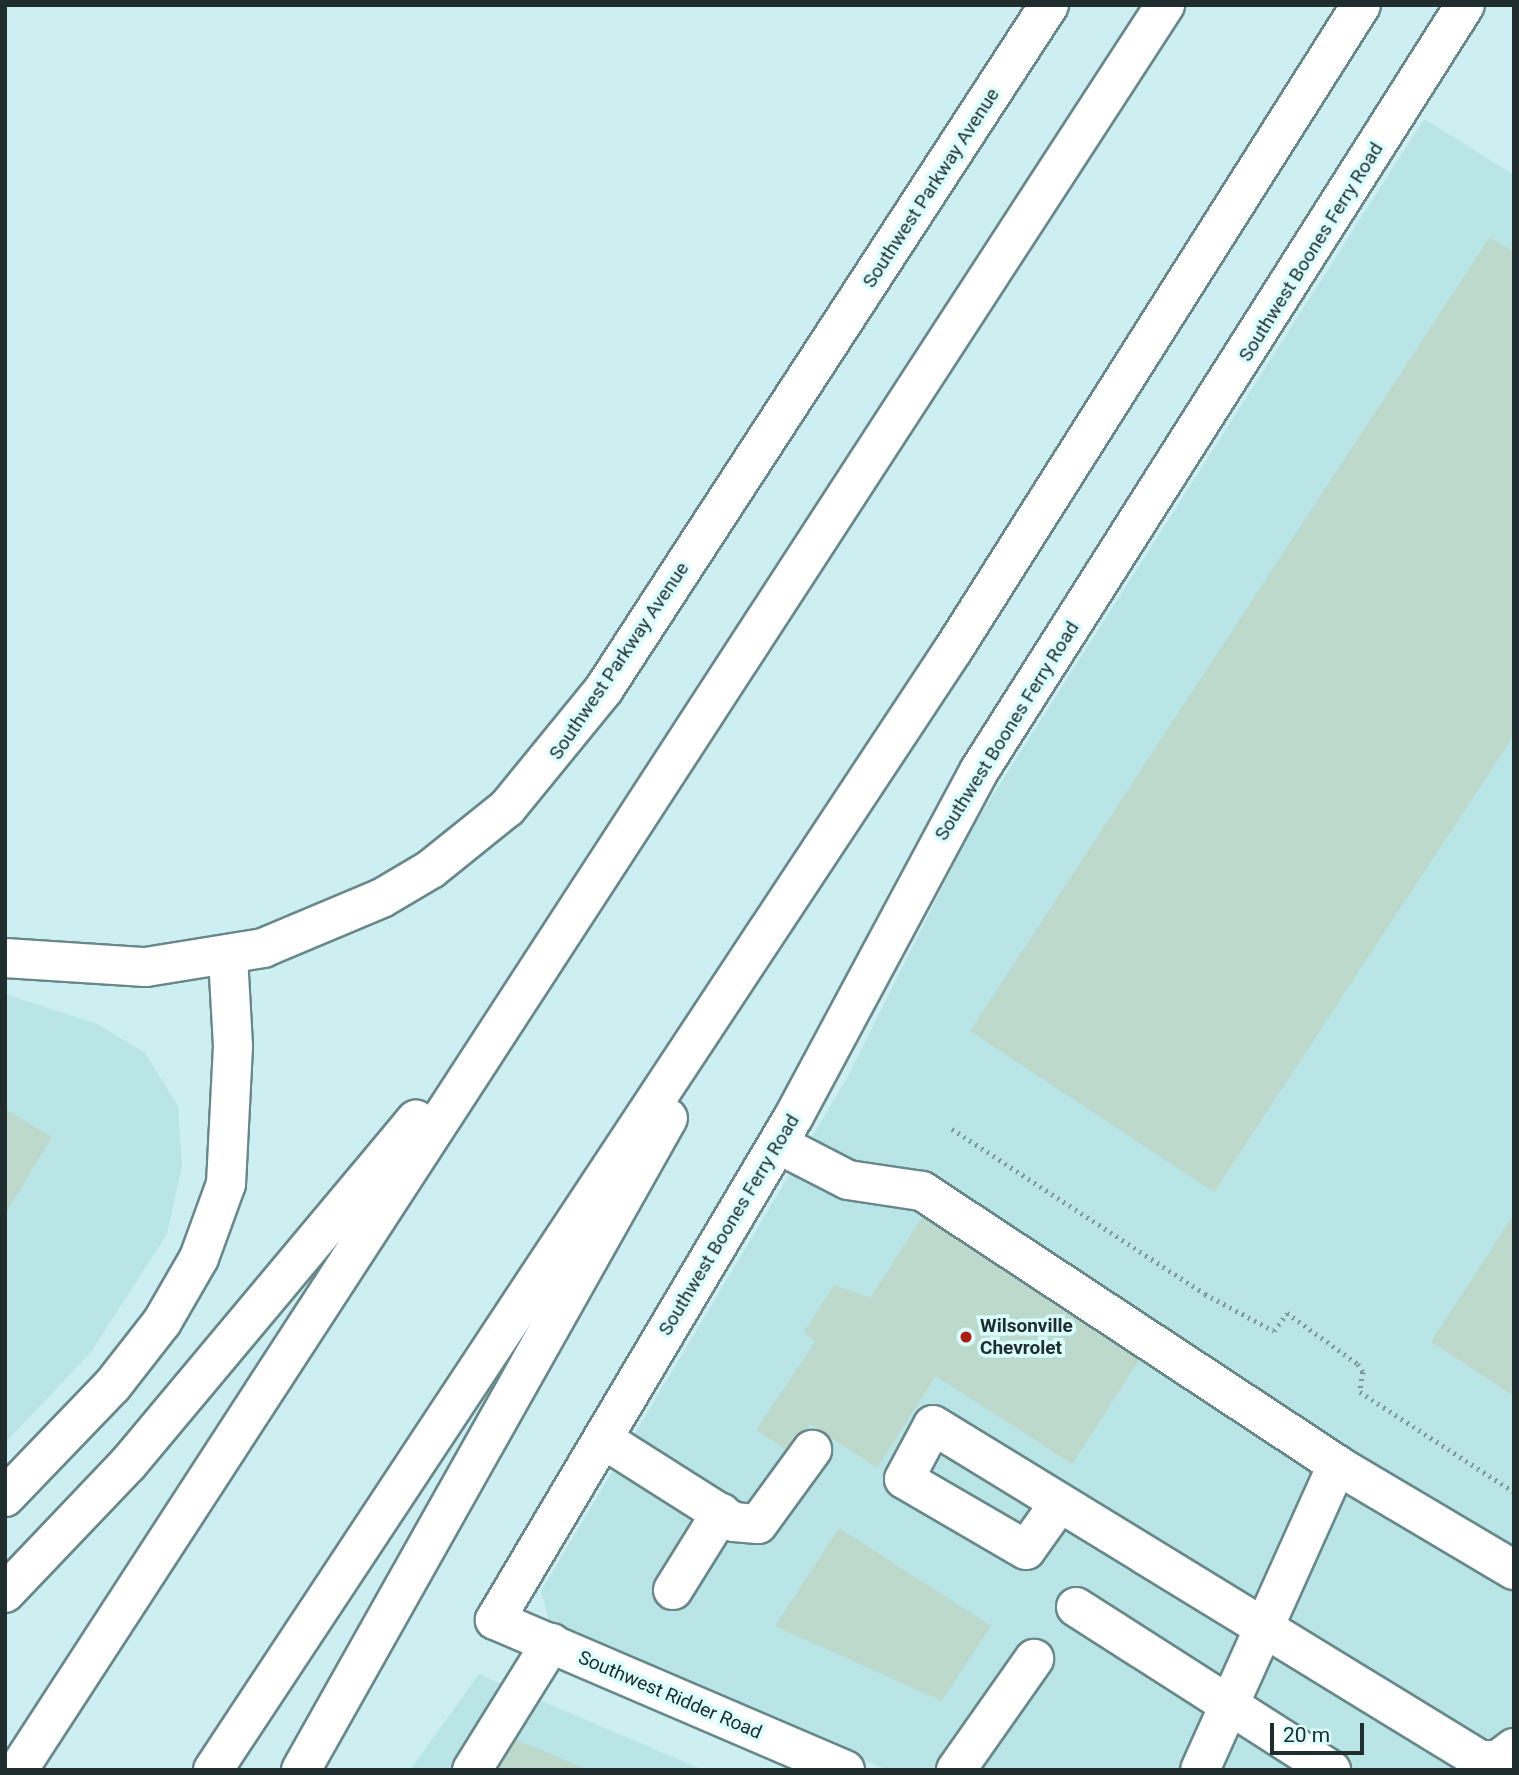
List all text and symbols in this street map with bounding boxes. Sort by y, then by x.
street label: Southwest Parkway Avenue [858,84,1004,292]
street label: Southwest Boones Ferry Road [1234,138,1388,366]
street label: Southwest Parkway Avenue [544,558,694,764]
street label: Southwest Boones Ferry Road [930,617,1084,845]
street label: Southwest Boones Ferry Road [654,1110,804,1340]
place label: Wilsonville Chevrolet [980,1315,1073,1359]
marker: Wilsonville Chevrolet [958,1329,974,1345]
street label: Southwest Ridder Road [575,1646,765,1744]
scale bar [1274,1708,1368,1752]
text: 20 m [1283,1723,1330,1747]

